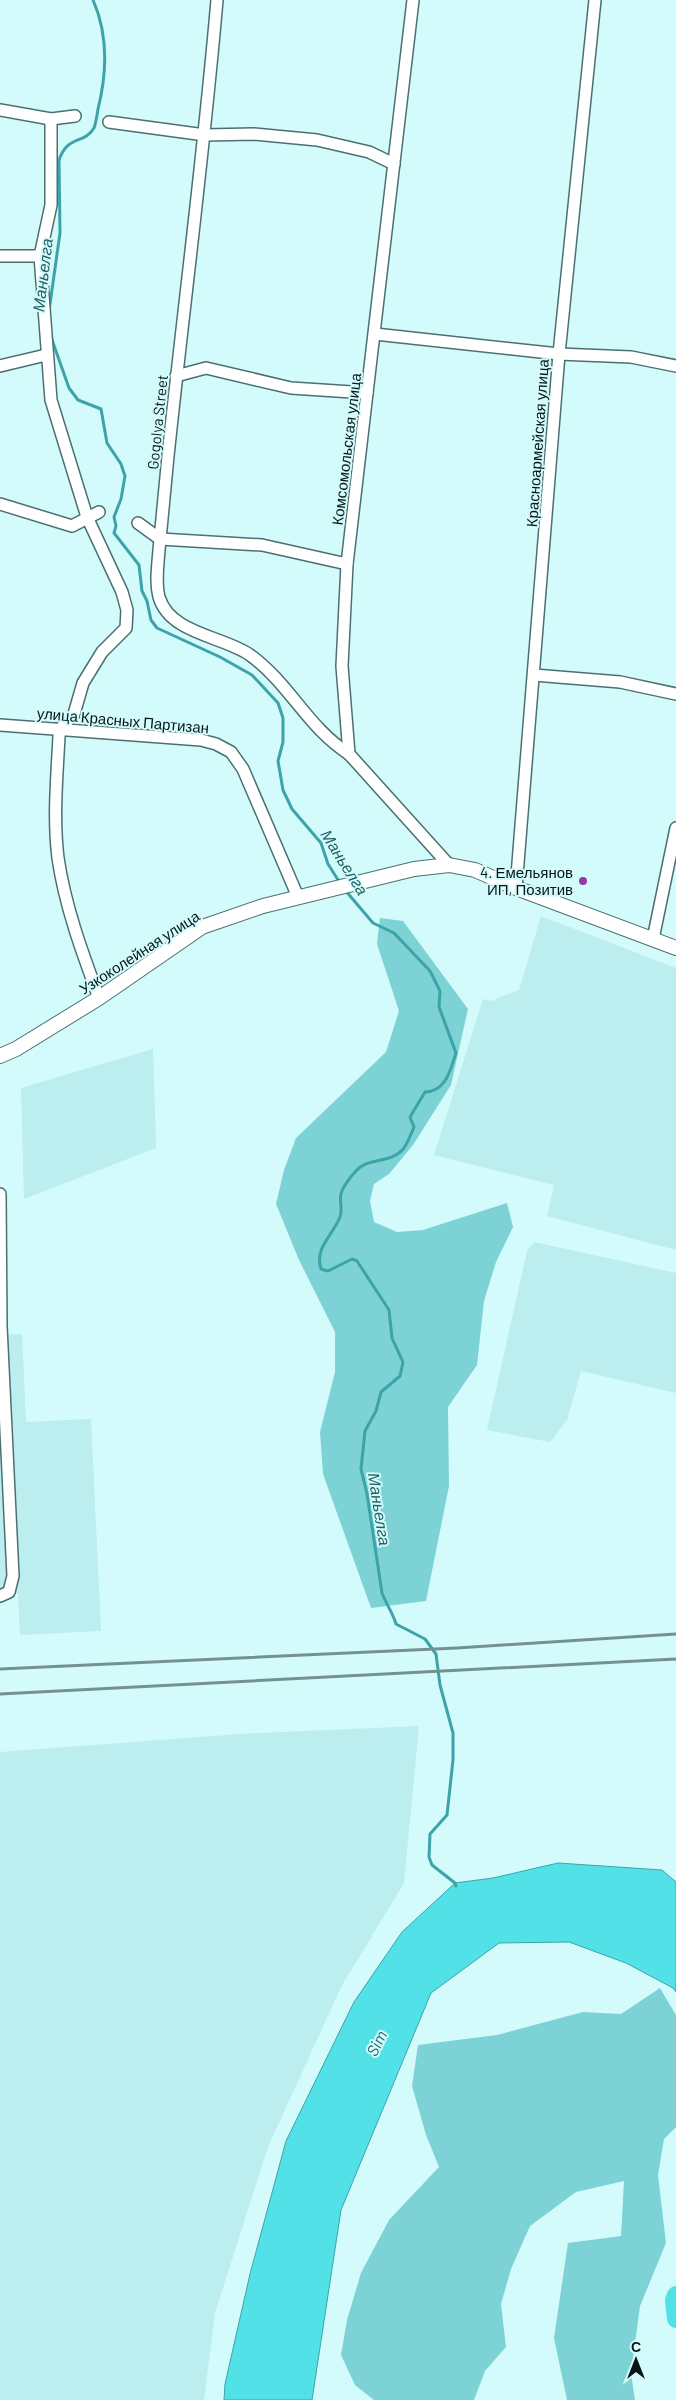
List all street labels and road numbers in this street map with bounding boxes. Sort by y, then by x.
street label: Красноармейская улица [522,358,552,528]
street label: Комсомольская улица [328,371,364,526]
street label: Gogolya Street [143,374,171,470]
street label: улица Красных Партизан [36,704,210,736]
street label: Узкоколейная улица [75,906,203,998]

